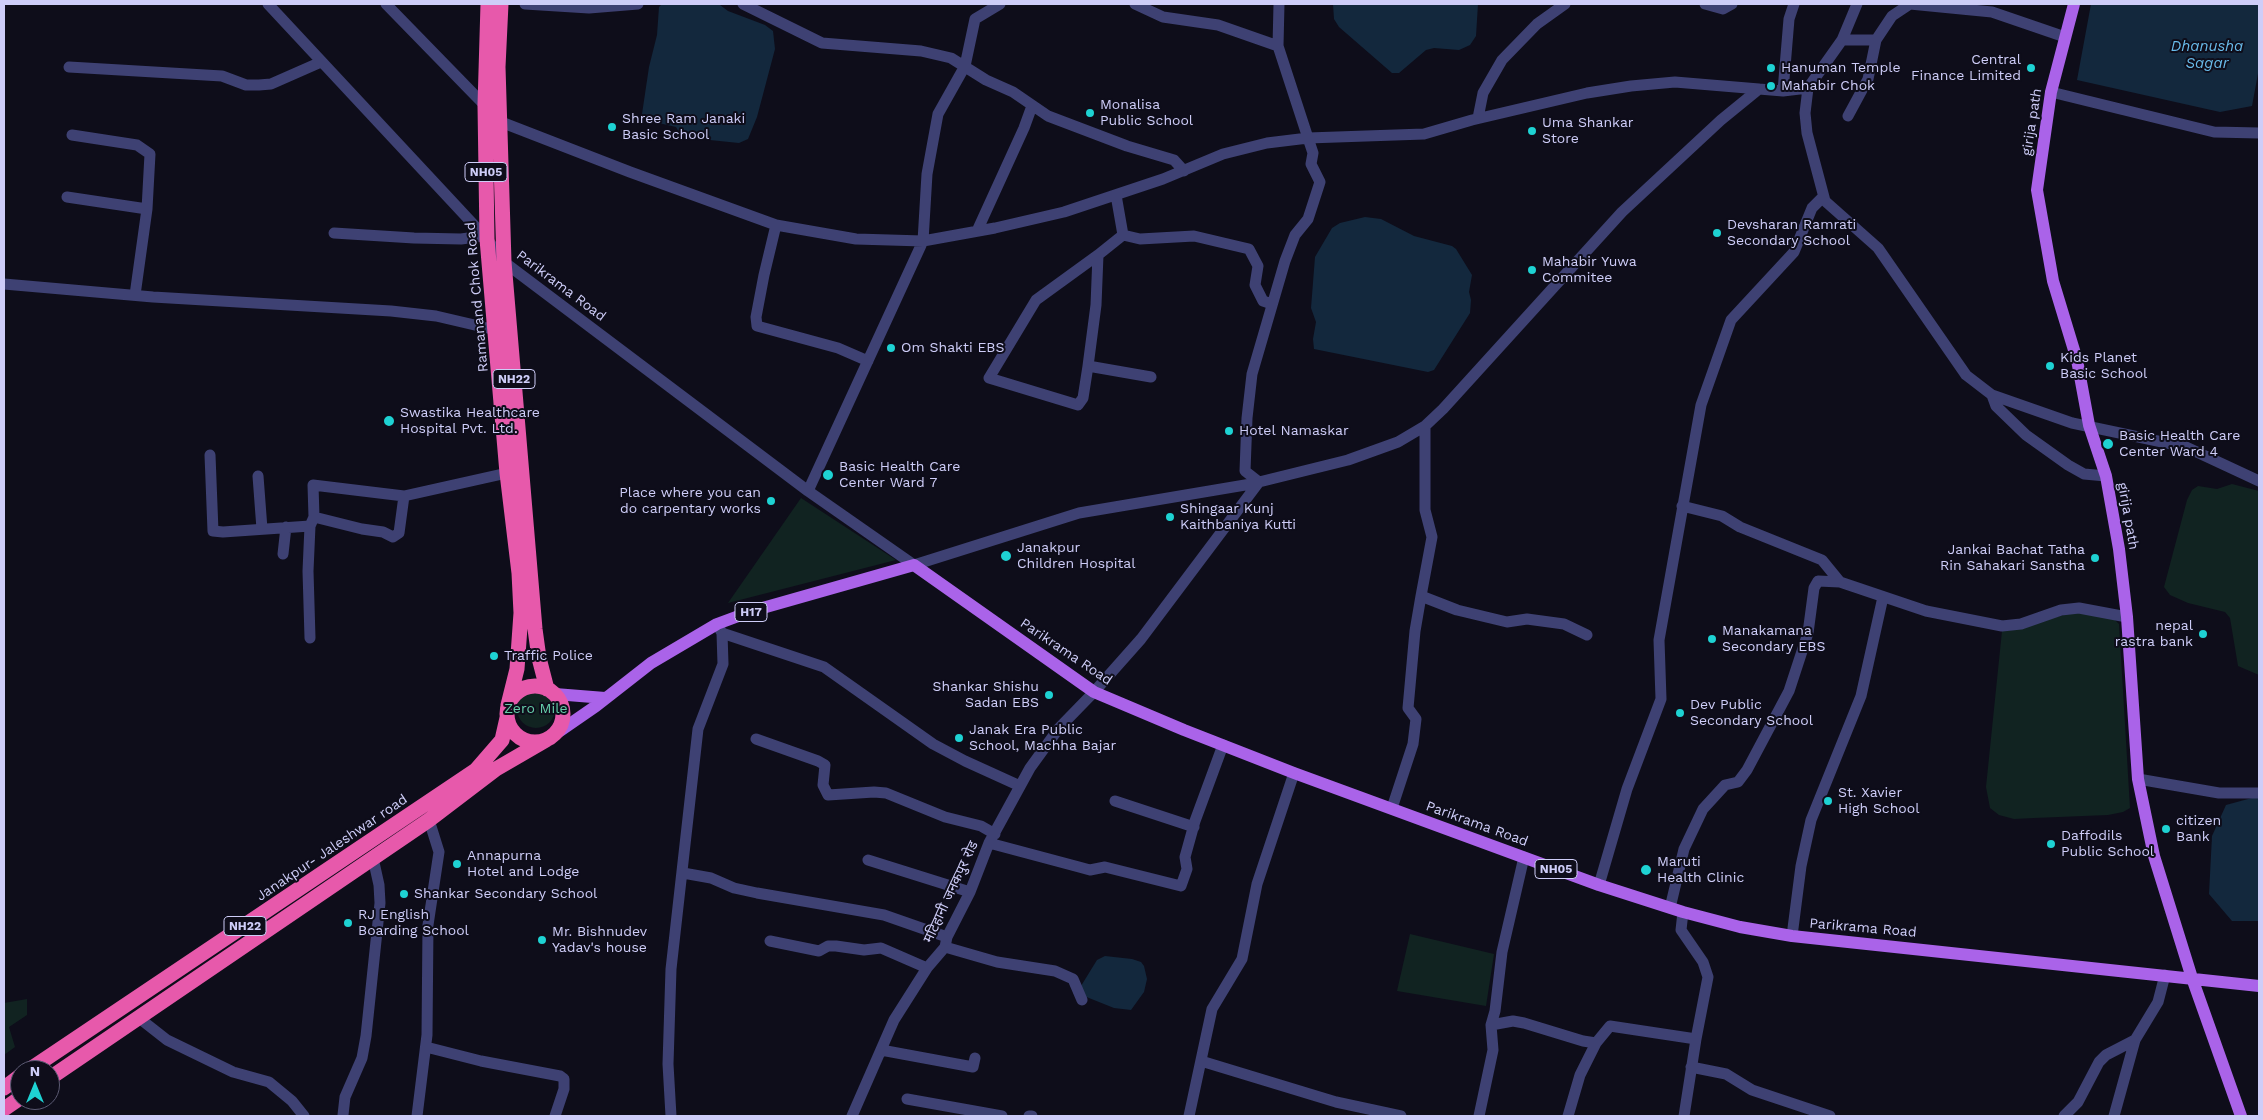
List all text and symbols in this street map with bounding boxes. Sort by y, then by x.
water label: Dhanusha Sagar [2171,38,2243,73]
place label: Central Finance Limited [1911,52,2021,84]
place label: Hanuman Temple [1781,60,1901,76]
marker: Hanuman Temple [1765,62,1777,74]
marker: Central Finance Limited [2025,62,2037,74]
place label: Mahabir Chok [1781,78,1875,94]
marker: Mahabir Chok [1765,80,1777,92]
street label: girija path [2018,87,2046,157]
place label: Monalisa Public School [1100,97,1193,130]
marker: Monalisa Public School [1084,107,1096,119]
place label: Shree Ram Janaki Basic School [622,111,745,144]
place label: Uma Shankar Store [1542,115,1634,148]
marker: Shree Ram Janaki Basic School [606,121,618,133]
marker: Uma Shankar Store [1526,125,1538,137]
road number: NH05 [465,162,507,182]
place label: Devsharan Ramrati Secondary School [1727,217,1856,250]
street label: Ramanand Chok Road [462,221,492,373]
marker: Devsharan Ramrati Secondary School [1711,227,1723,239]
street label: Parikrama Road [513,247,609,325]
place label: Mahabir Yuwa Commitee [1542,254,1637,286]
marker: Mahabir Yuwa Commitee [1526,264,1538,276]
place label: Om Shakti EBS [901,340,1004,356]
marker: Om Shakti EBS [885,342,897,354]
place label: Kids Planet Basic School [2060,350,2147,382]
marker: Kids Planet Basic School [2044,360,2056,372]
road number: NH22 [493,369,535,388]
place label: Swastika Healthcare Hospital Pvt. Ltd. [400,405,540,438]
marker: Swastika Healthcare Hospital Pvt. Ltd. [382,414,396,428]
place label: Hotel Namaskar [1239,423,1349,439]
marker: Hotel Namaskar [1223,425,1235,437]
place label: Basic Health Care Center Ward 4 [2119,428,2240,461]
marker: Basic Health Care Center Ward 4 [2101,437,2115,451]
place label: Basic Health Care Center Ward 7 [839,459,960,492]
marker: Basic Health Care Center Ward 7 [821,468,835,482]
street label: girija path [2114,481,2142,551]
place label: Place where you can do carpentary works [619,485,761,518]
marker: Place where you can do carpentary works [765,495,777,507]
place label: Shingaar Kunj Kaithbaniya Kutti [1180,501,1296,534]
marker: Shingaar Kunj Kaithbaniya Kutti [1164,511,1176,523]
place label: Janakpur Children Hospital [1017,540,1136,572]
place label: Jankai Bachat Tatha Rin Sahakari Sanstha [1940,542,2085,574]
marker: Janakpur Children Hospital [999,549,1013,563]
marker: Jankai Bachat Tatha Rin Sahakari Sanstha [2089,552,2101,564]
road number: H17 [735,602,767,622]
street label: Parikrama Road [1017,615,1115,689]
place label: nepal rastra bank [2115,618,2193,650]
place label: Manakamana Secondary EBS [1722,623,1825,656]
marker: nepal rastra bank [2197,628,2209,640]
marker: Manakamana Secondary EBS [1706,633,1718,645]
place label: Traffic Police [504,648,593,664]
marker: Traffic Police [488,650,500,662]
place label: Shankar Shishu Sadan EBS [933,679,1039,712]
marker: Shankar Shishu Sadan EBS [1043,689,1055,701]
place label: Dev Public Secondary School [1690,697,1813,730]
park label: Zero Mile [504,701,568,717]
marker: Dev Public Secondary School [1674,707,1686,719]
place label: Janak Era Public School, Machha Bajar [969,722,1116,754]
marker: Janak Era Public School, Machha Bajar [953,732,965,744]
place label: St. Xavier High School [1838,785,1919,818]
street label: Janakpur- Jaleshwar road [253,791,411,905]
marker: St. Xavier High School [1822,795,1834,807]
street label: Parikrama Road [1424,798,1530,850]
place label: citizen Bank [2176,813,2221,846]
marker: citizen Bank [2160,823,2172,835]
place label: Daffodils Public School [2061,828,2154,860]
street label: मटिहानी जनकपुर रोड [920,838,982,946]
marker: Daffodils Public School [2045,838,2057,850]
place label: Annapurna Hotel and Lodge [467,848,579,880]
place label: Maruti Health Clinic [1657,854,1744,886]
marker: Annapurna Hotel and Lodge [451,858,463,870]
road number: NH05 [1535,860,1577,879]
marker: Maruti Health Clinic [1639,863,1653,877]
place label: Shankar Secondary School [414,886,597,902]
marker: Shankar Secondary School [398,888,410,900]
place label: RJ English Boarding School [358,907,469,940]
street label: Parikrama Road [1809,915,1917,941]
road number: NH22 [224,916,266,936]
marker: RJ English Boarding School [342,917,354,929]
place label: Mr. Bishnudev Yadav's house [552,924,647,956]
marker: Mr. Bishnudev Yadav's house [536,934,548,946]
north arrow [10,1060,60,1110]
text: N [30,1063,40,1079]

